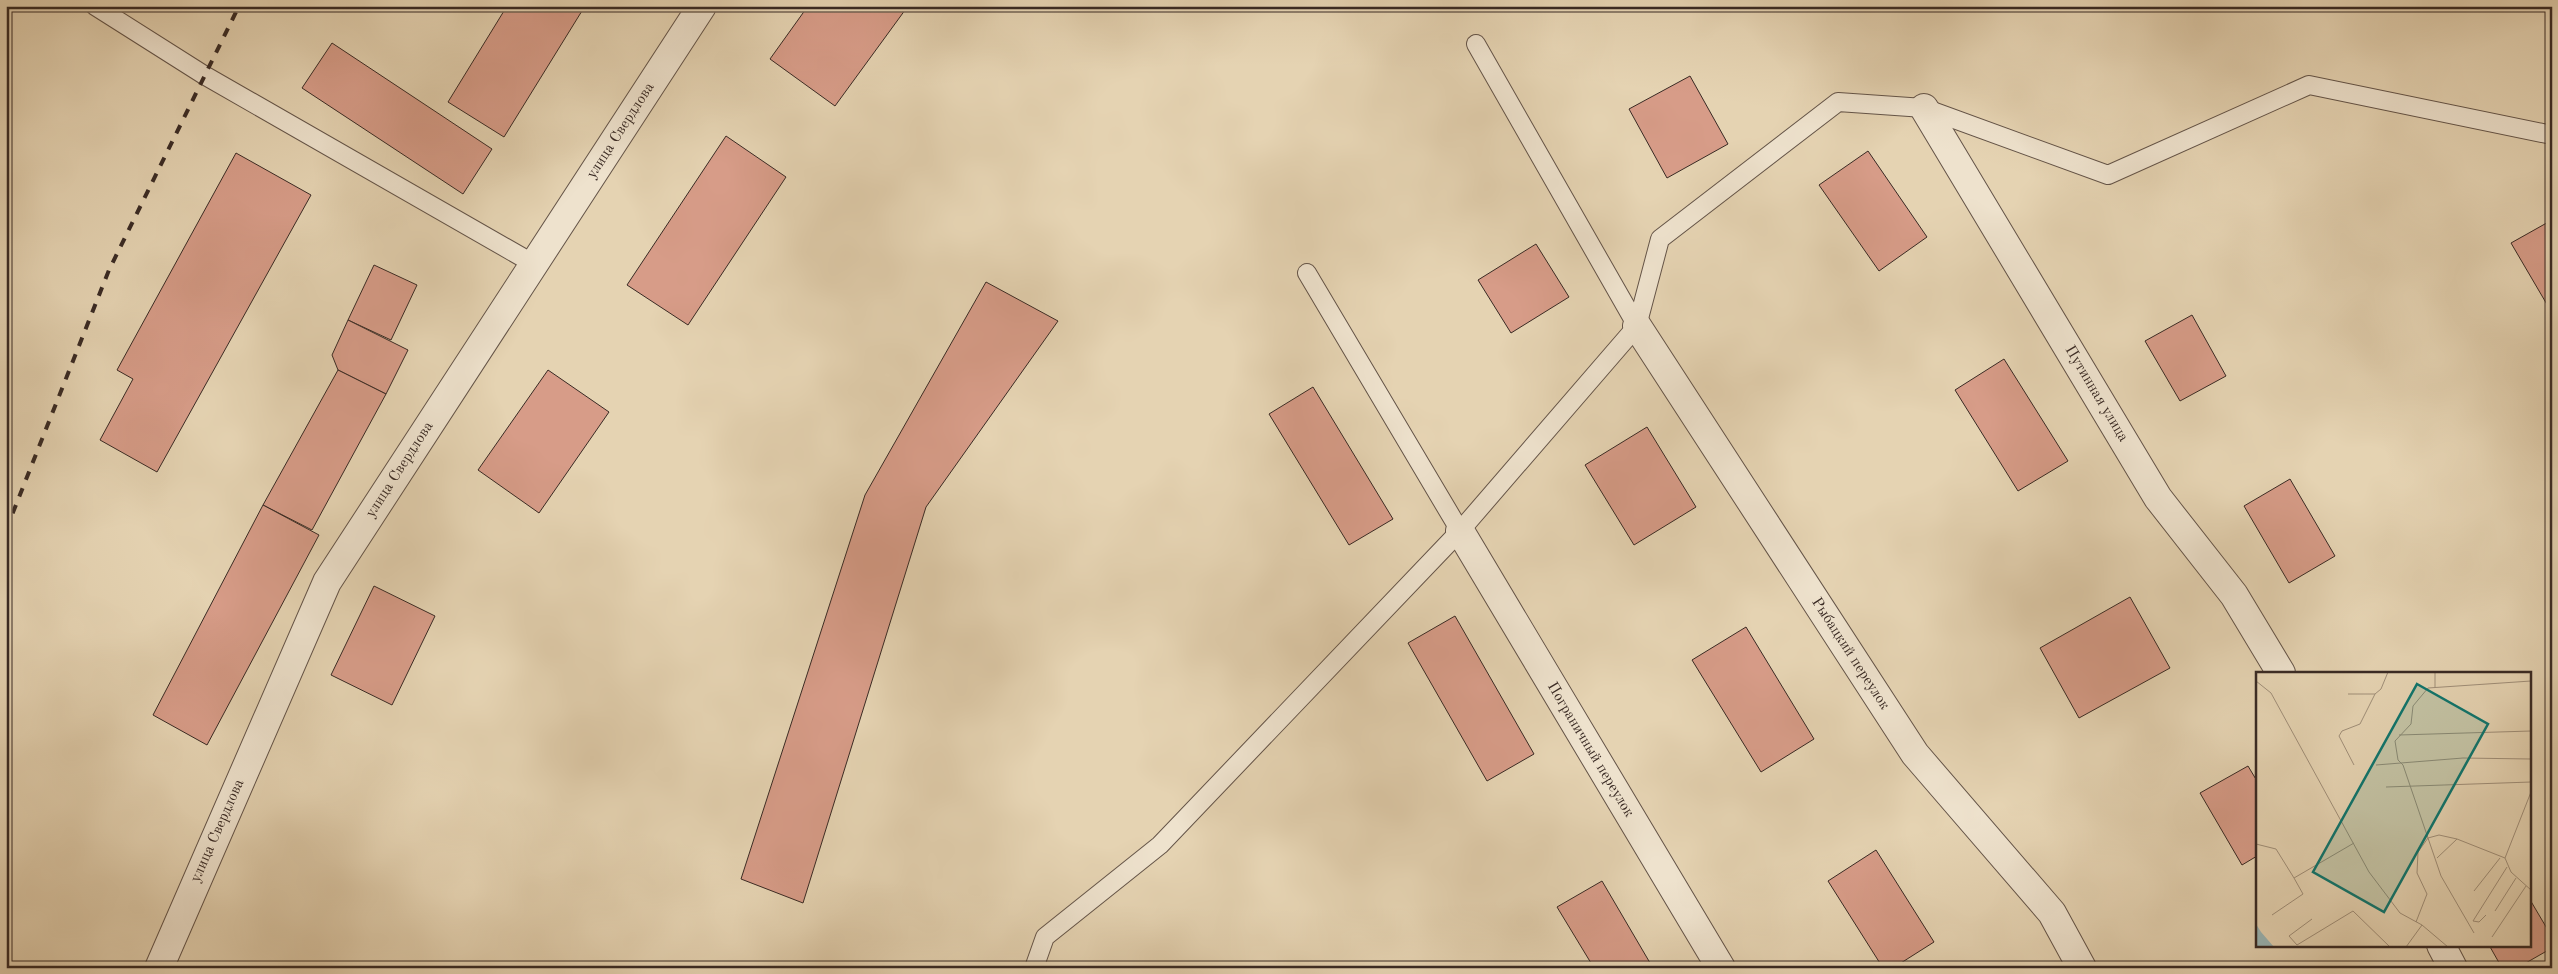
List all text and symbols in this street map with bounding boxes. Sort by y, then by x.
street label: улица Свердлова [584,80,658,182]
street label: Путинная улица [2061,343,2131,445]
street label: улица Свердлова [363,419,437,521]
street label: Рыбацкий переулок [1808,595,1892,713]
inset map [2256,672,2530,946]
street label: Пограничный переулок [1544,680,1636,821]
street label: улица Свердлова [189,777,248,885]

